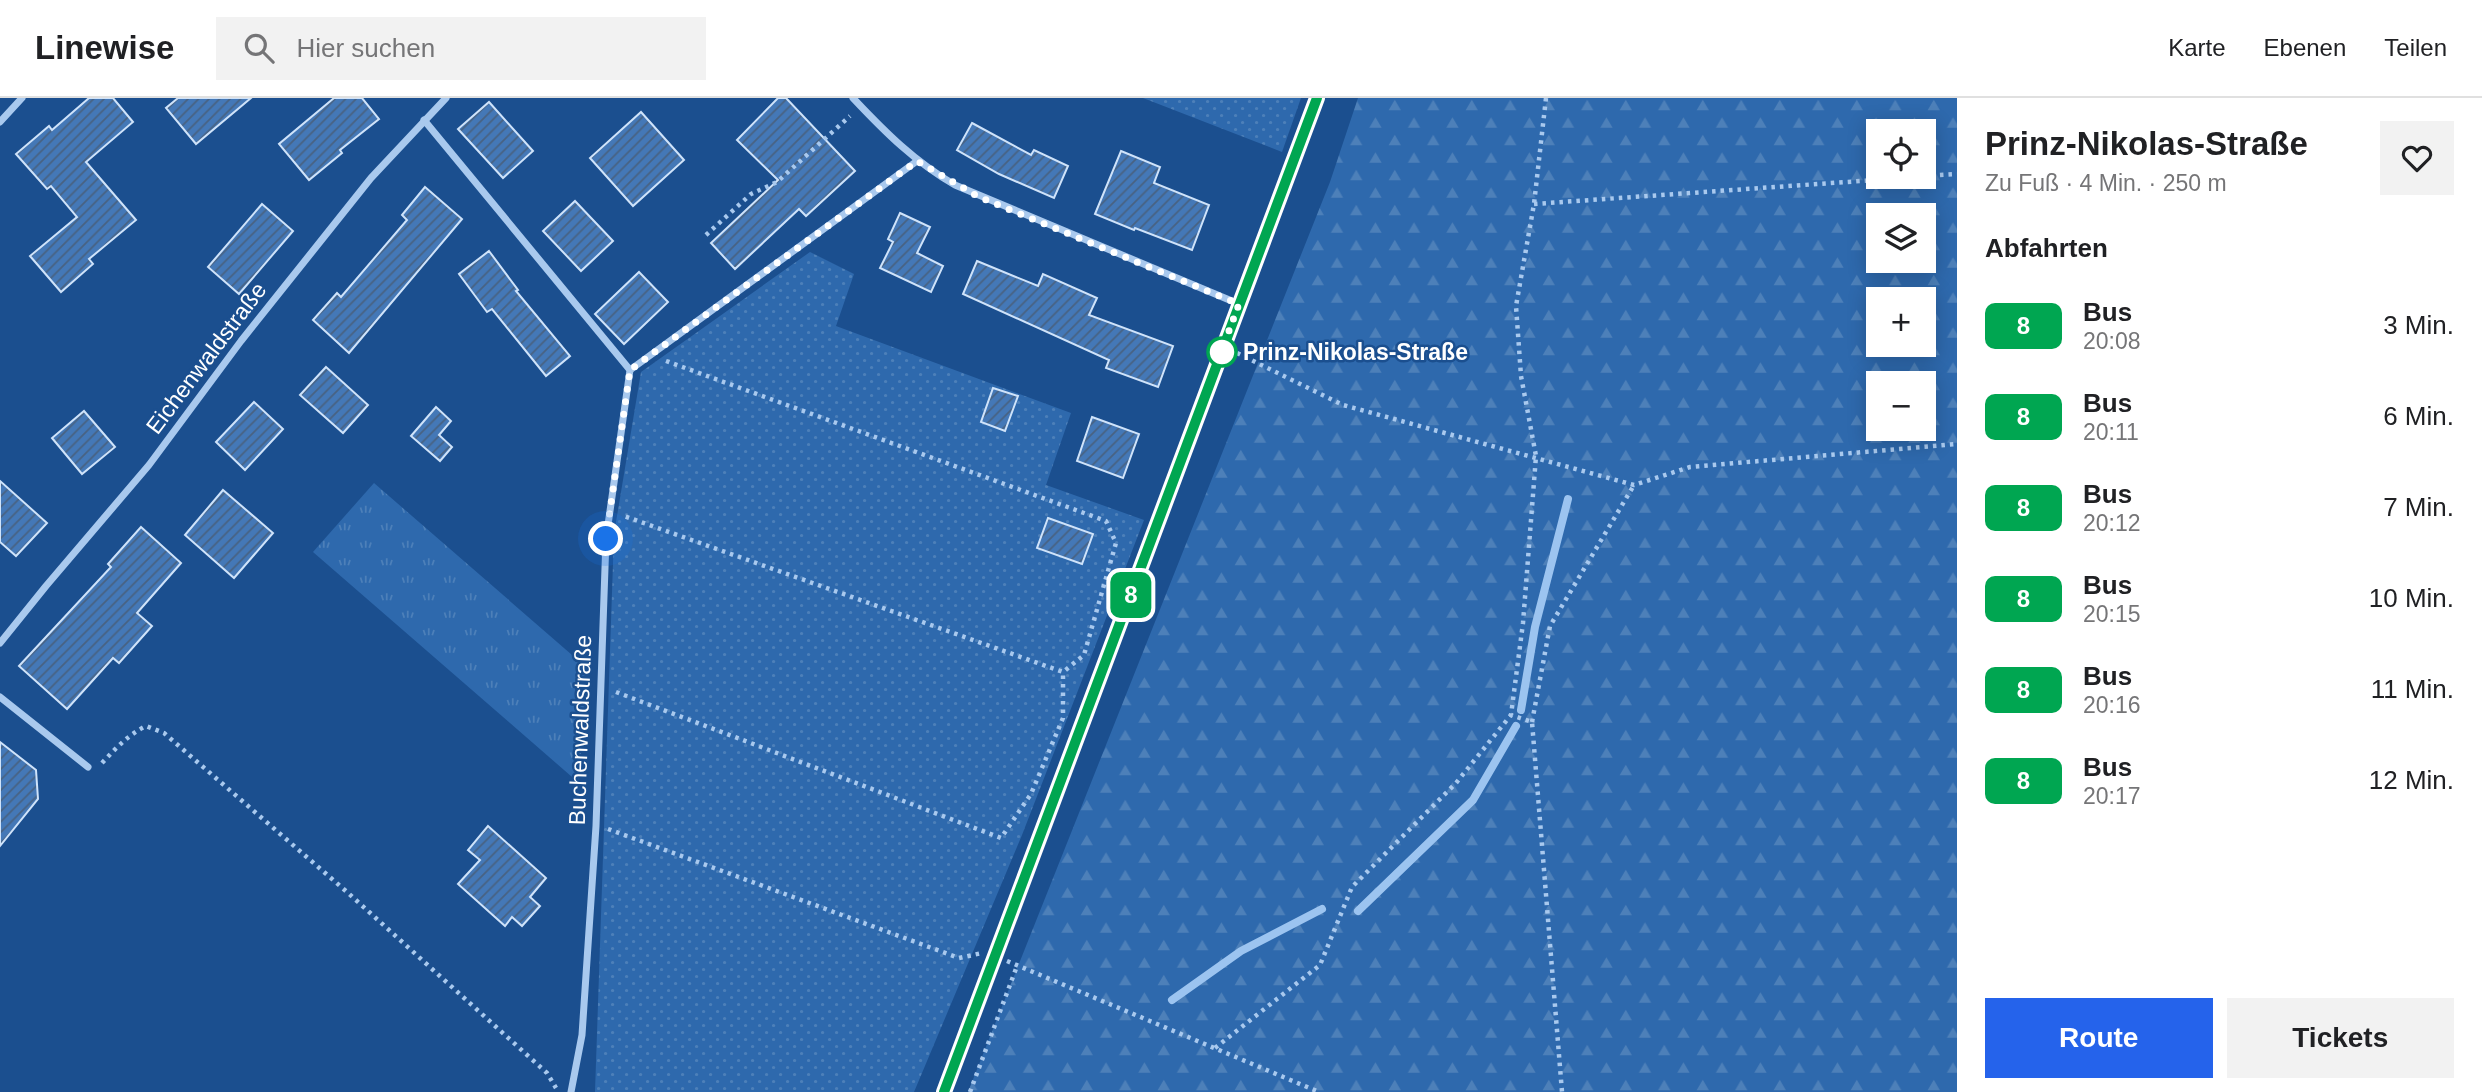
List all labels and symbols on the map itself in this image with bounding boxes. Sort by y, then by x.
street label: Eichenwaldstraße [141,277,271,439]
marker: Prinz-Nikolas-Straße [1207,337,1237,367]
place label: Prinz-Nikolas-Straße [1243,339,1468,365]
your location [588,521,623,556]
line badge: 8 [1108,572,1154,618]
street label: Buchenwaldstraße [564,634,596,826]

